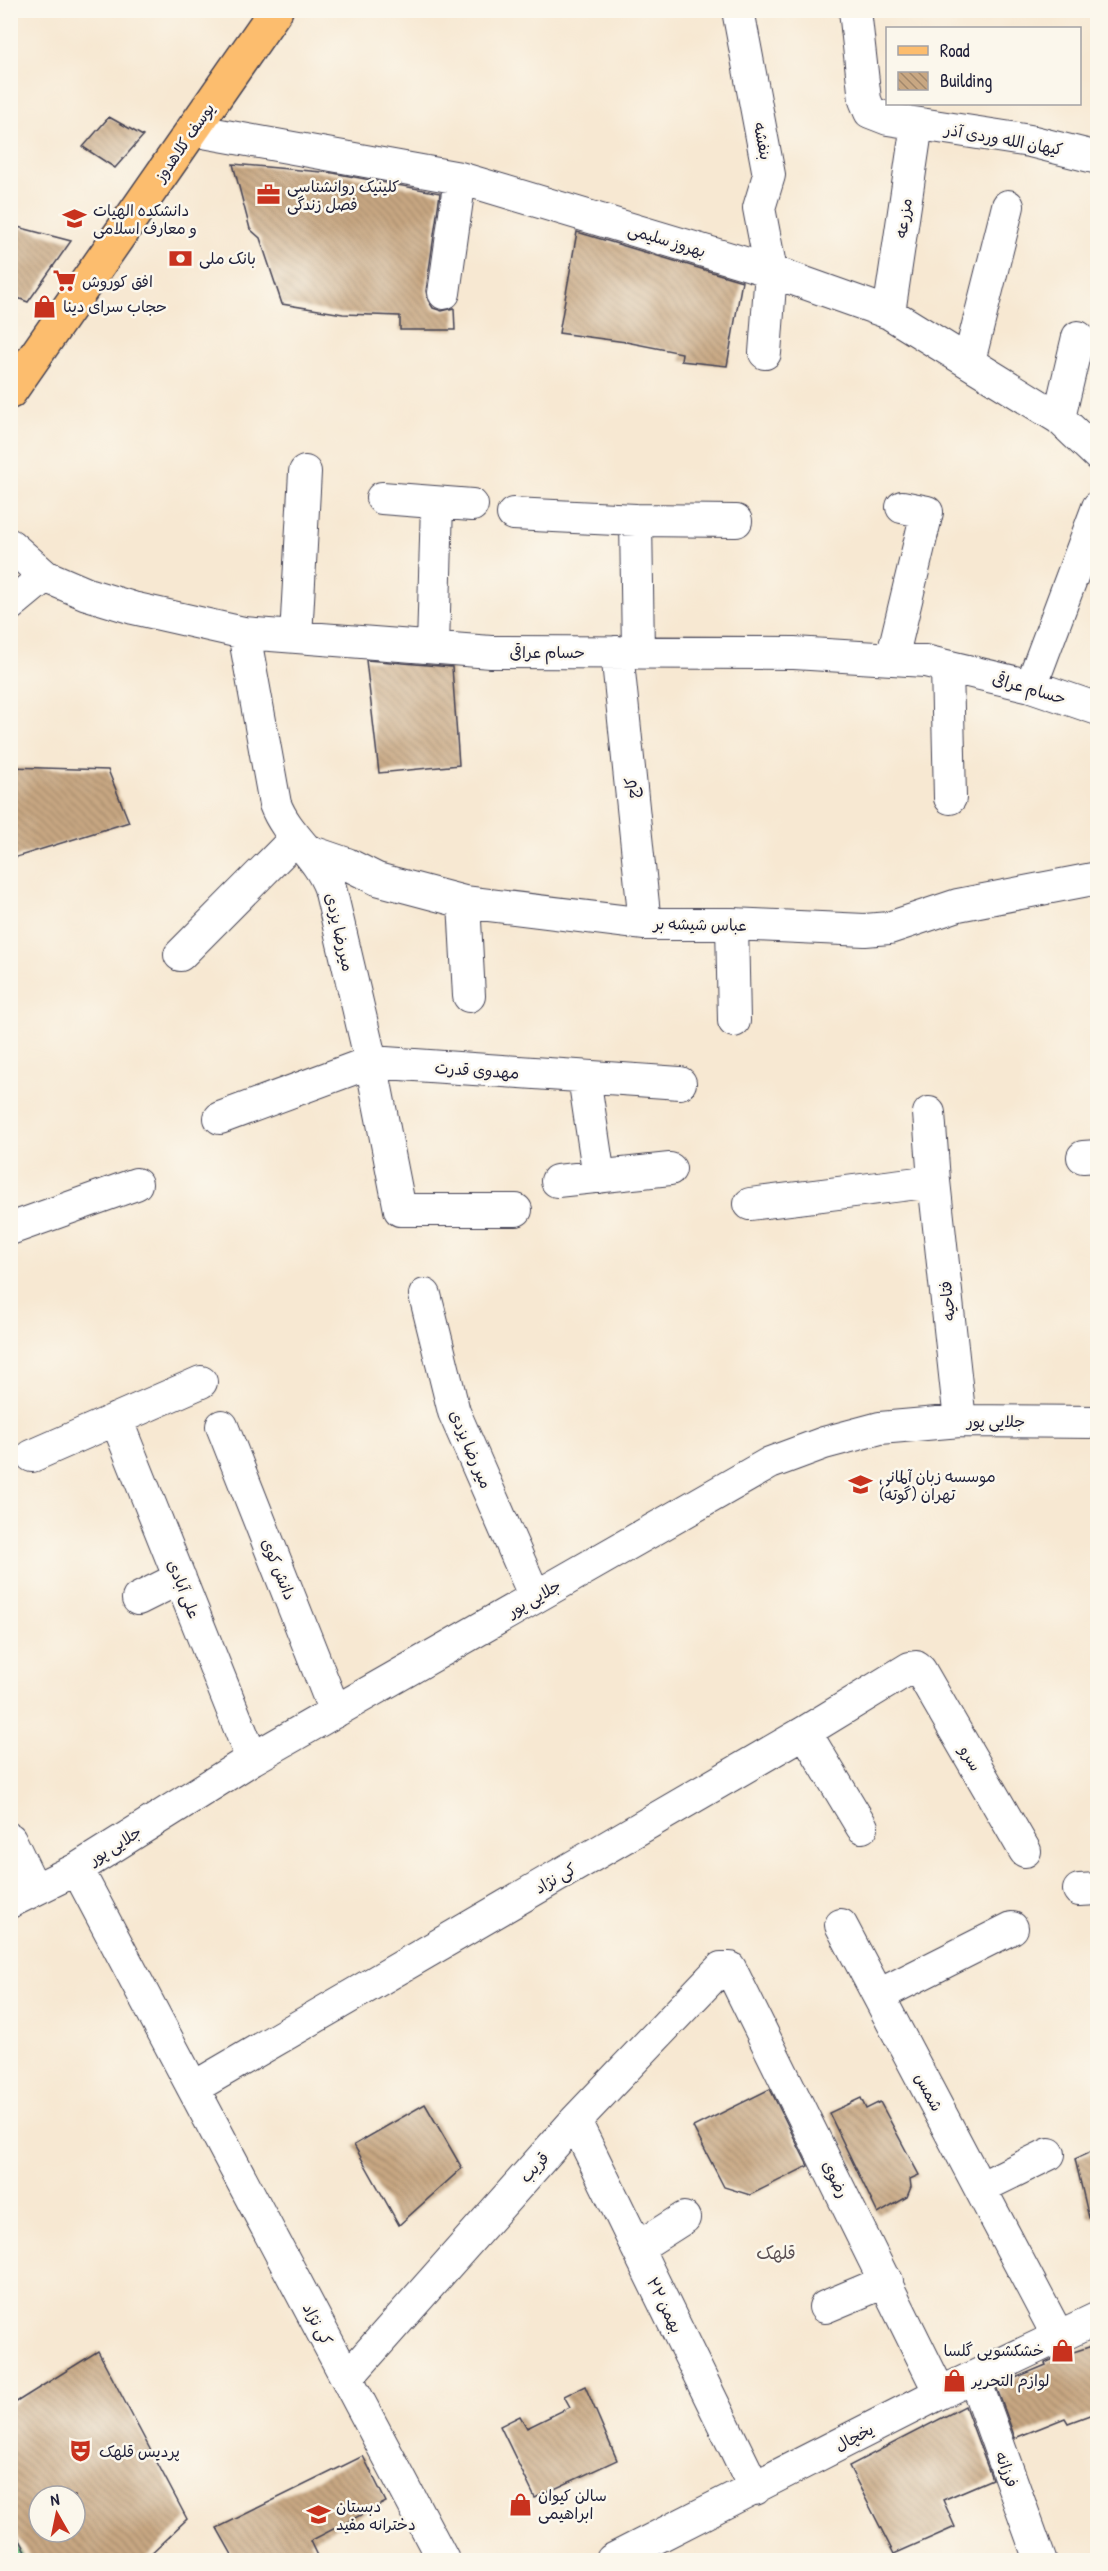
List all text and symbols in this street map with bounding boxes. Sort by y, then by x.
legend [886,27,1081,105]
text: Road [940,38,970,63]
text: Building [940,68,992,93]
street label: یوسف کلاهدوز [148,98,219,187]
street label: کیهان الله وردی آذر [941,117,1065,160]
street label: بنفشه [749,120,777,162]
place label: کلینیک روانشناسی فصل زندگی [287,175,399,215]
office icon: کلینیک روانشناسی فصل زندگی [256,182,282,208]
street label: مزرعه [889,197,917,239]
place label: دانشکده الهیات و معارف اسلامی [93,199,197,239]
school or university icon: دانشکده الهیات و معارف اسلامی [62,206,88,232]
street label: بهروز سلیمی [625,218,709,262]
bank icon: بانک ملی [168,245,194,271]
place label: بانک ملی [199,247,256,269]
supermarket icon: افق کوروش [51,268,77,294]
place label: افق کوروش [82,270,153,292]
shop icon: حجاب سرای دینا [32,293,58,319]
place label: حجاب سرای دینا [63,295,167,317]
street label: حسام عراقی [509,641,585,665]
street label: حسام عراقی [989,667,1068,711]
street label: کاج [619,776,643,800]
street label: میررضا یزدی [320,891,360,973]
street label: عباس شیشه بر [651,912,747,936]
street label: مهدوی قدرت [434,1056,520,1084]
street label: فتاحیه [934,1280,960,1322]
street label: میر رضا یزدی [445,1406,497,1492]
street label: جلایی پور [965,1410,1025,1432]
place label: موسسه زبان آلمانی تهران (گوته) [879,1465,996,1505]
school or university icon: موسسه زبان آلمانی تهران (گوته) [848,1472,874,1498]
street label: دانش کوی [257,1535,301,1603]
street label: علی آبادی [162,1556,206,1622]
street label: جلایی پور [502,1574,565,1623]
street label: سرو [954,1740,987,1775]
street label: جلایی پور [83,1820,146,1871]
street label: کی نژاد [530,1857,580,1899]
street label: شمس [910,2069,948,2115]
street label: قریب [514,2147,554,2187]
street label: رضوی [818,2157,854,2201]
district label: قلهک [756,2240,796,2265]
street label: ۲۲ بهمن [642,2273,688,2337]
street label: کی نژاد [298,2299,338,2349]
shop icon: خشکشویی گلسا [1049,2337,1075,2363]
place label: خشکشویی گلسا [944,2339,1044,2361]
shop icon: لوازم التحریر [941,2367,967,2393]
place label: لوازم التحریر [970,2369,1050,2393]
street label: یخچال [831,2418,877,2456]
theatre icon: پردیس قلهک [68,2438,94,2464]
place label: پردیس قلهک [99,2440,180,2462]
street label: فرزانه [990,2448,1024,2490]
north arrow [27,2484,87,2544]
place label: سالن کیوان ابراهیمی [538,2484,607,2524]
text: N [49,2488,61,2511]
shop icon: سالن کیوان ابراهیمی [507,2491,533,2517]
place label: دبستان دخترانه مفید [336,2495,416,2535]
school or university icon: دبستان دخترانه مفید [305,2502,331,2528]

